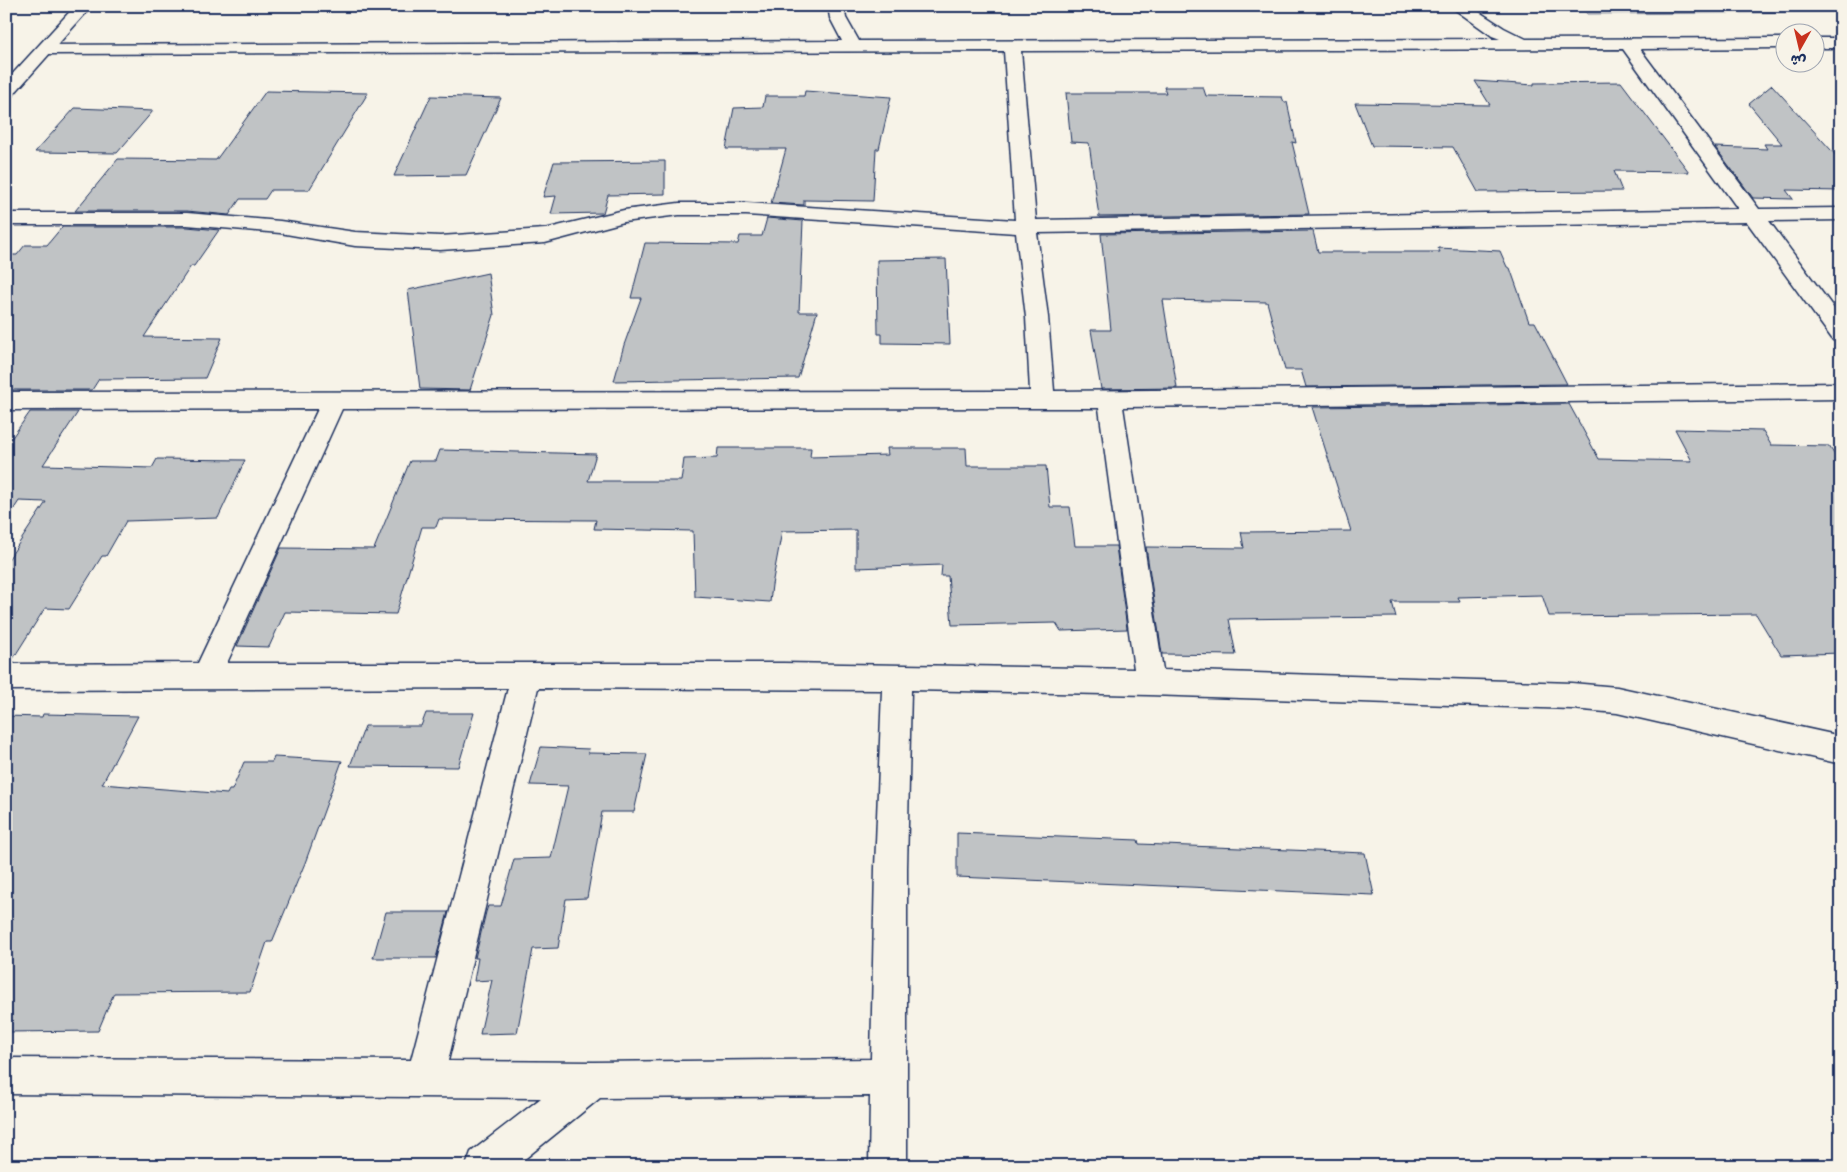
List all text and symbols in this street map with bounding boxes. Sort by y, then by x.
north arrow [1774,22,1824,72]
text: ش [1789,51,1807,71]

